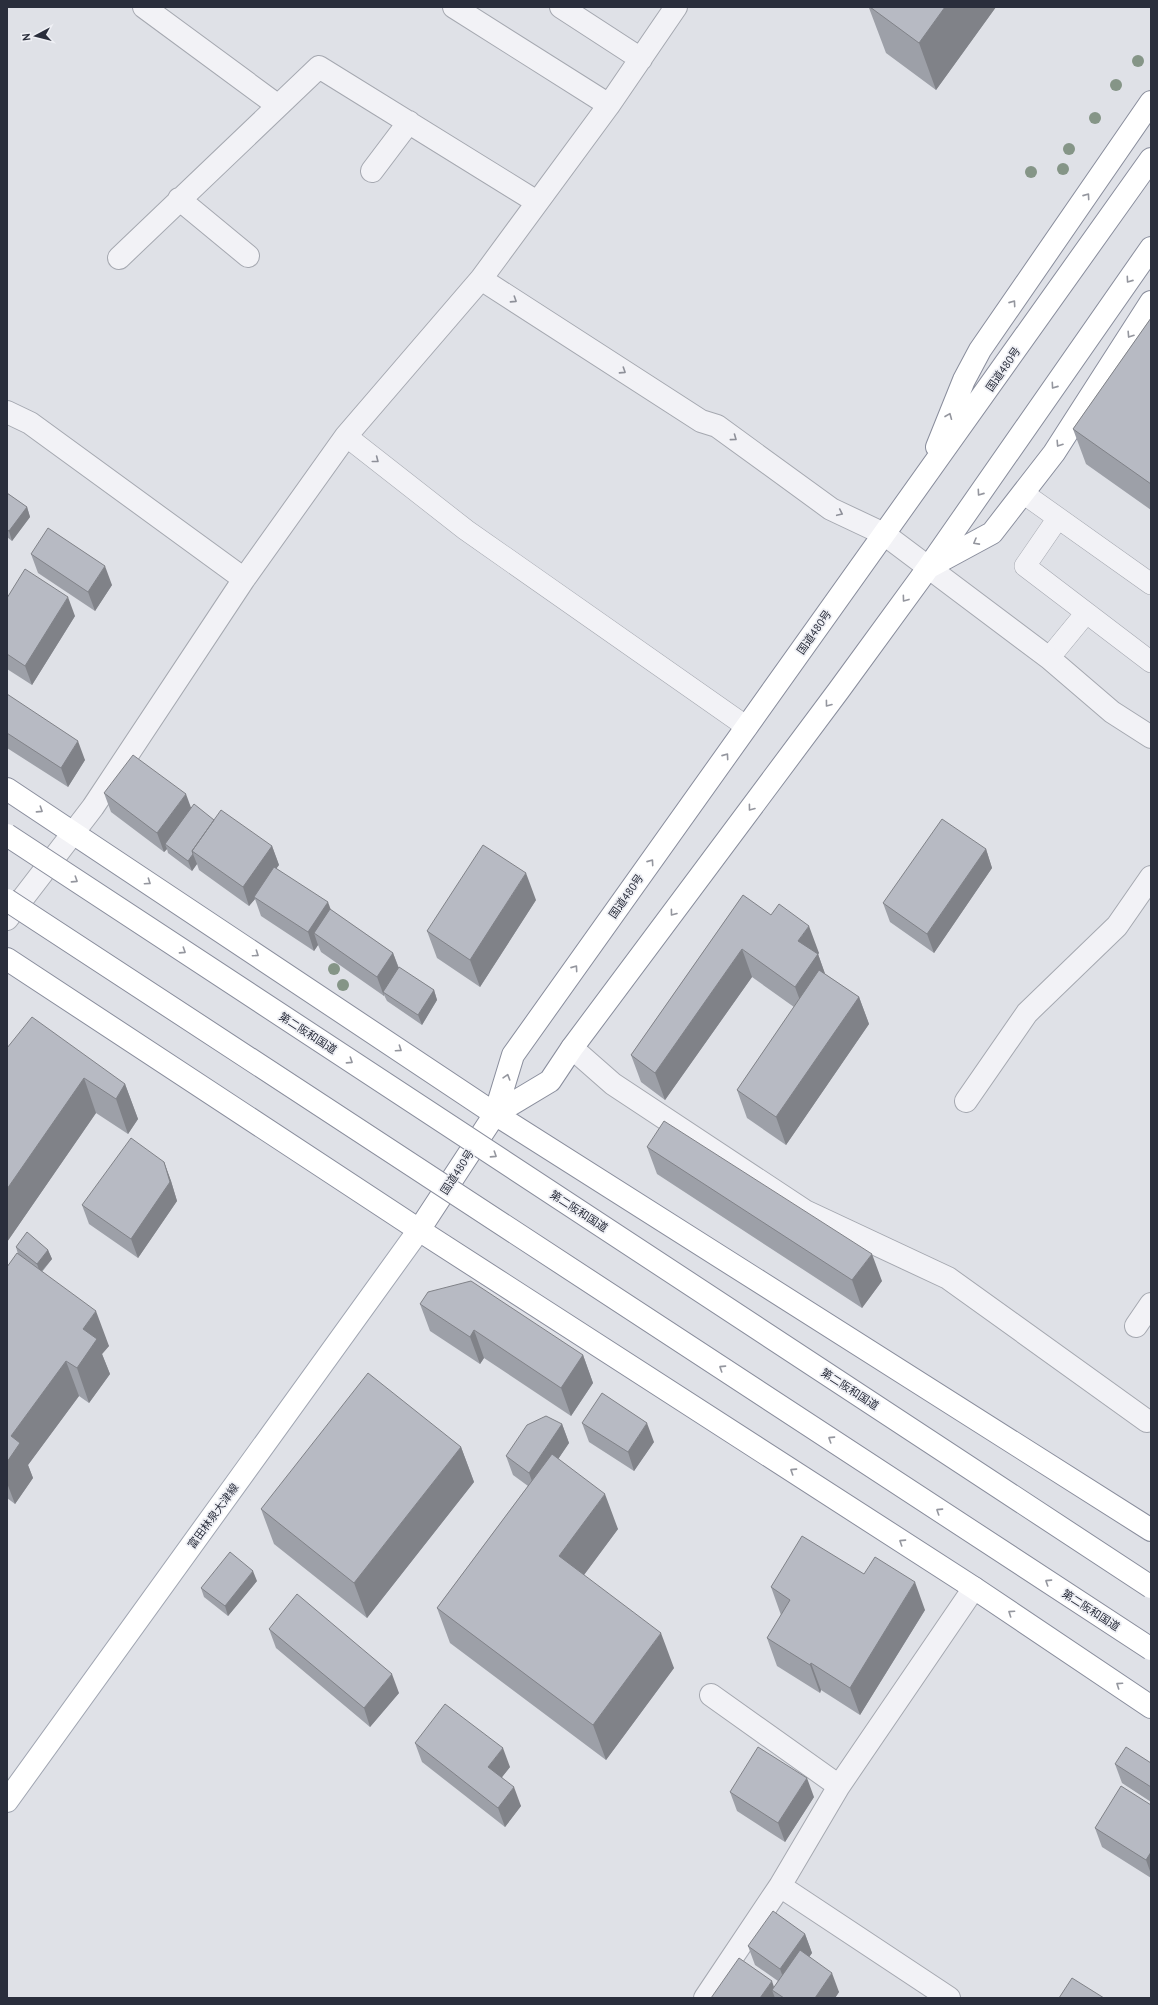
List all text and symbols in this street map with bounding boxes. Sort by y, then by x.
north arrow [16,16,56,56]
text: N [19,33,33,42]
one-way arrow [1082,194,1089,201]
one-way arrow [1127,275,1134,282]
one-way arrow [510,295,517,303]
one-way arrow [1008,300,1016,307]
one-way arrow [1127,331,1135,338]
street label: 国道480号 [983,344,1023,394]
one-way arrow [619,366,626,373]
one-way arrow [1051,382,1059,389]
one-way arrow [945,412,953,419]
one-way arrow [729,433,736,440]
one-way arrow [1056,440,1064,447]
one-way arrow [372,455,379,462]
one-way arrow [977,489,985,496]
one-way arrow [835,508,843,516]
one-way arrow [973,537,980,545]
one-way arrow [903,595,910,602]
street label: 国道480号 [794,607,834,657]
one-way arrow [826,700,833,707]
one-way arrow [721,753,728,760]
one-way arrow [748,804,755,811]
one-way arrow [36,805,43,813]
one-way arrow [646,859,653,866]
street label: 国道480号 [606,871,646,921]
one-way arrow [71,875,78,883]
one-way arrow [144,877,151,885]
one-way arrow [671,908,678,915]
one-way arrow [179,946,186,954]
one-way arrow [252,949,259,957]
one-way arrow [571,965,578,972]
street label: 第二阪和国道 [277,1009,339,1057]
one-way arrow [395,1045,402,1052]
one-way arrow [346,1056,353,1063]
one-way arrow [502,1074,511,1081]
street label: 国道480号 [437,1147,477,1197]
one-way arrow [490,1150,497,1158]
street label: 第二阪和国道 [548,1187,610,1235]
one-way arrow [719,1365,726,1373]
street label: 第二阪和国道 [819,1365,881,1413]
one-way arrow [828,1437,835,1444]
one-way arrow [790,1469,797,1476]
street label: 富田林泉大津線 [185,1481,241,1551]
one-way arrow [936,1508,943,1515]
one-way arrow [899,1539,906,1546]
one-way arrow [1045,1579,1052,1587]
street label: 第二阪和国道 [1060,1586,1122,1634]
one-way arrow [1008,1611,1015,1618]
one-way arrow [1116,1683,1123,1690]

